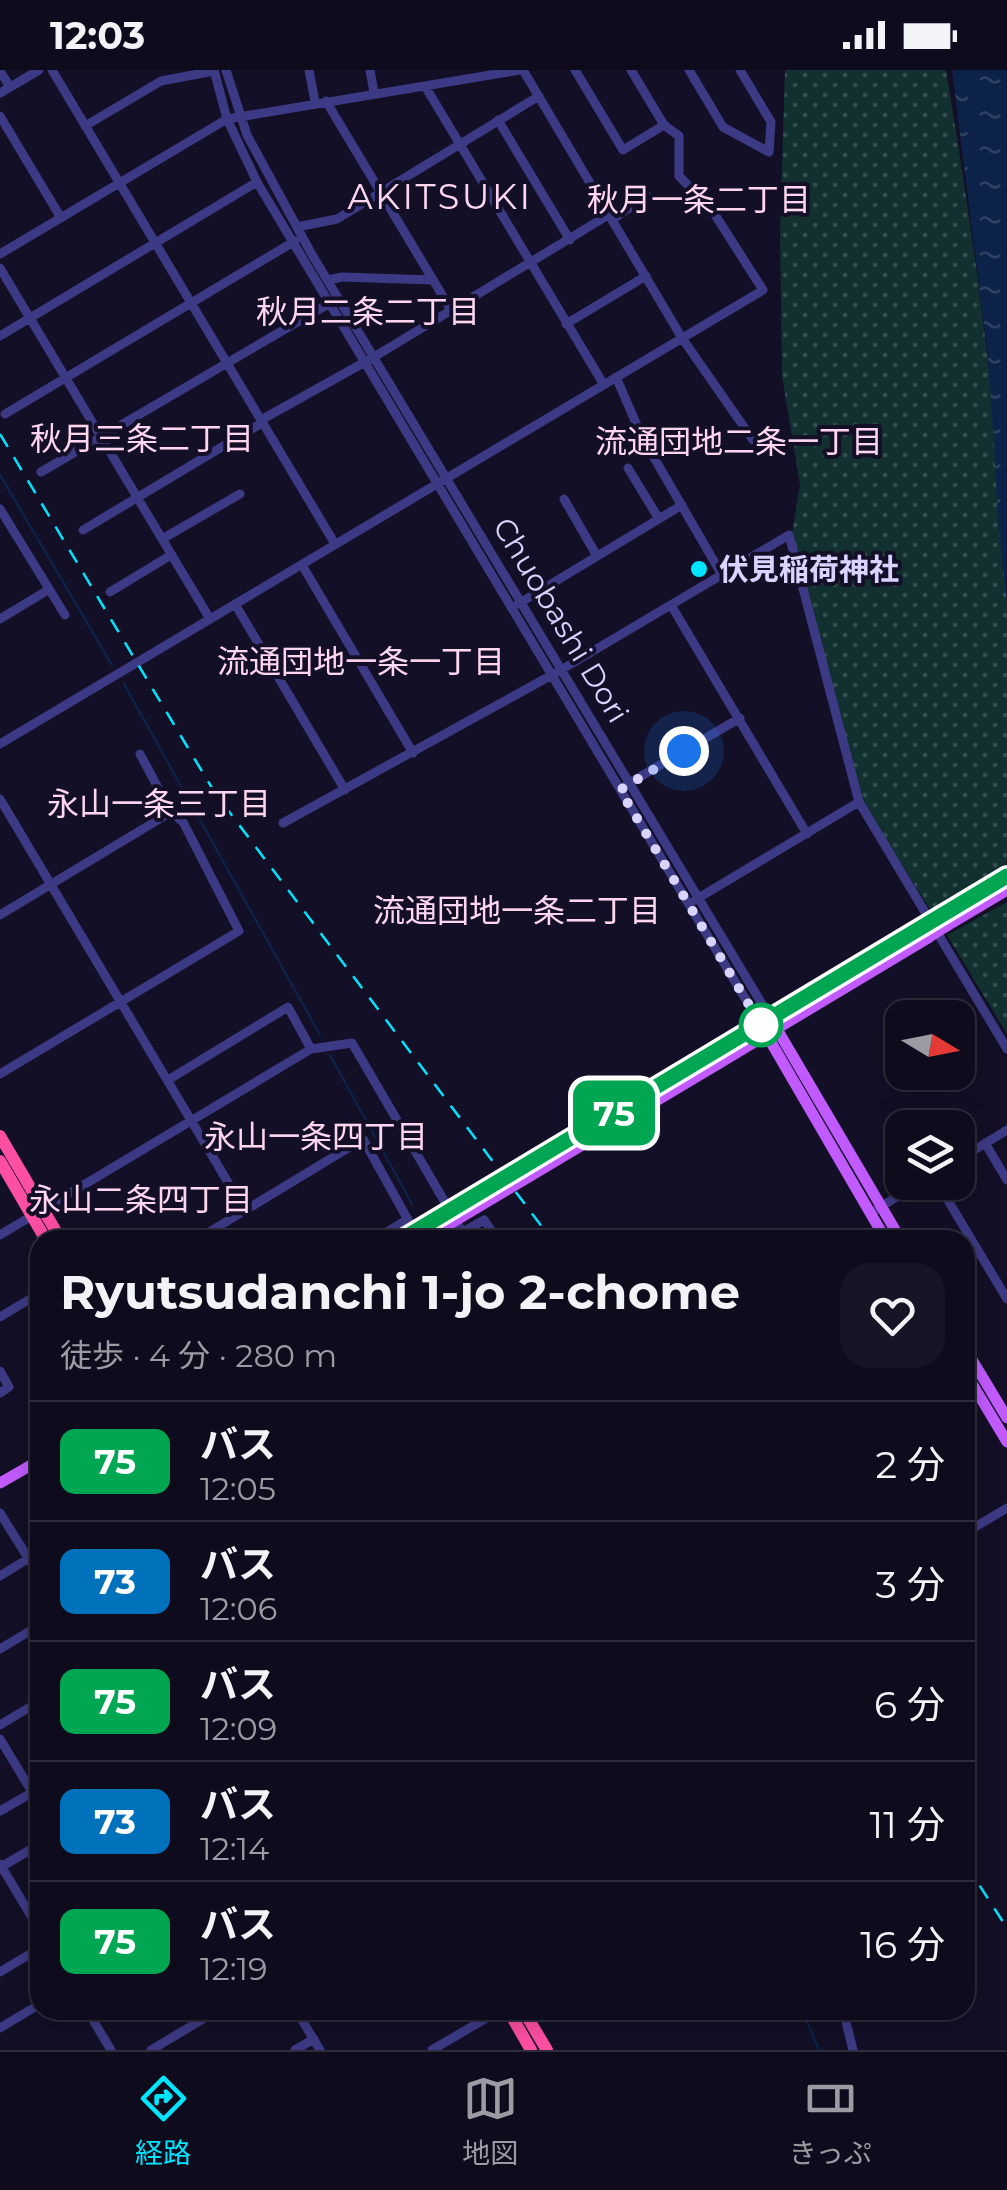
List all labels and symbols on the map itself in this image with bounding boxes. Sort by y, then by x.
district label: AKITSUKI [348,175,532,218]
district label: 秋月一条二丁目 [587,180,811,219]
district label: 秋月二条二丁目 [256,292,480,331]
district label: 秋月三条二丁目 [30,419,254,458]
district label: 流通団地二条一丁目 [595,422,883,461]
street label: Chuobashi Dori [485,511,637,729]
place label: 伏見稲荷神社 [719,551,899,588]
marker: 伏見稲荷神社 [688,558,710,580]
district label: 流通団地一条一丁目 [217,642,505,681]
your location [659,726,709,776]
district label: 永山一条三丁目 [47,784,271,823]
district label: 流通団地一条二丁目 [373,891,661,930]
north arrow [885,1000,975,1090]
unlabelled marker [740,1004,782,1046]
line badge: 75 [569,1080,659,1146]
district label: 永山一条四丁目 [204,1117,428,1156]
district label: 永山二条四丁目 [29,1180,253,1219]

